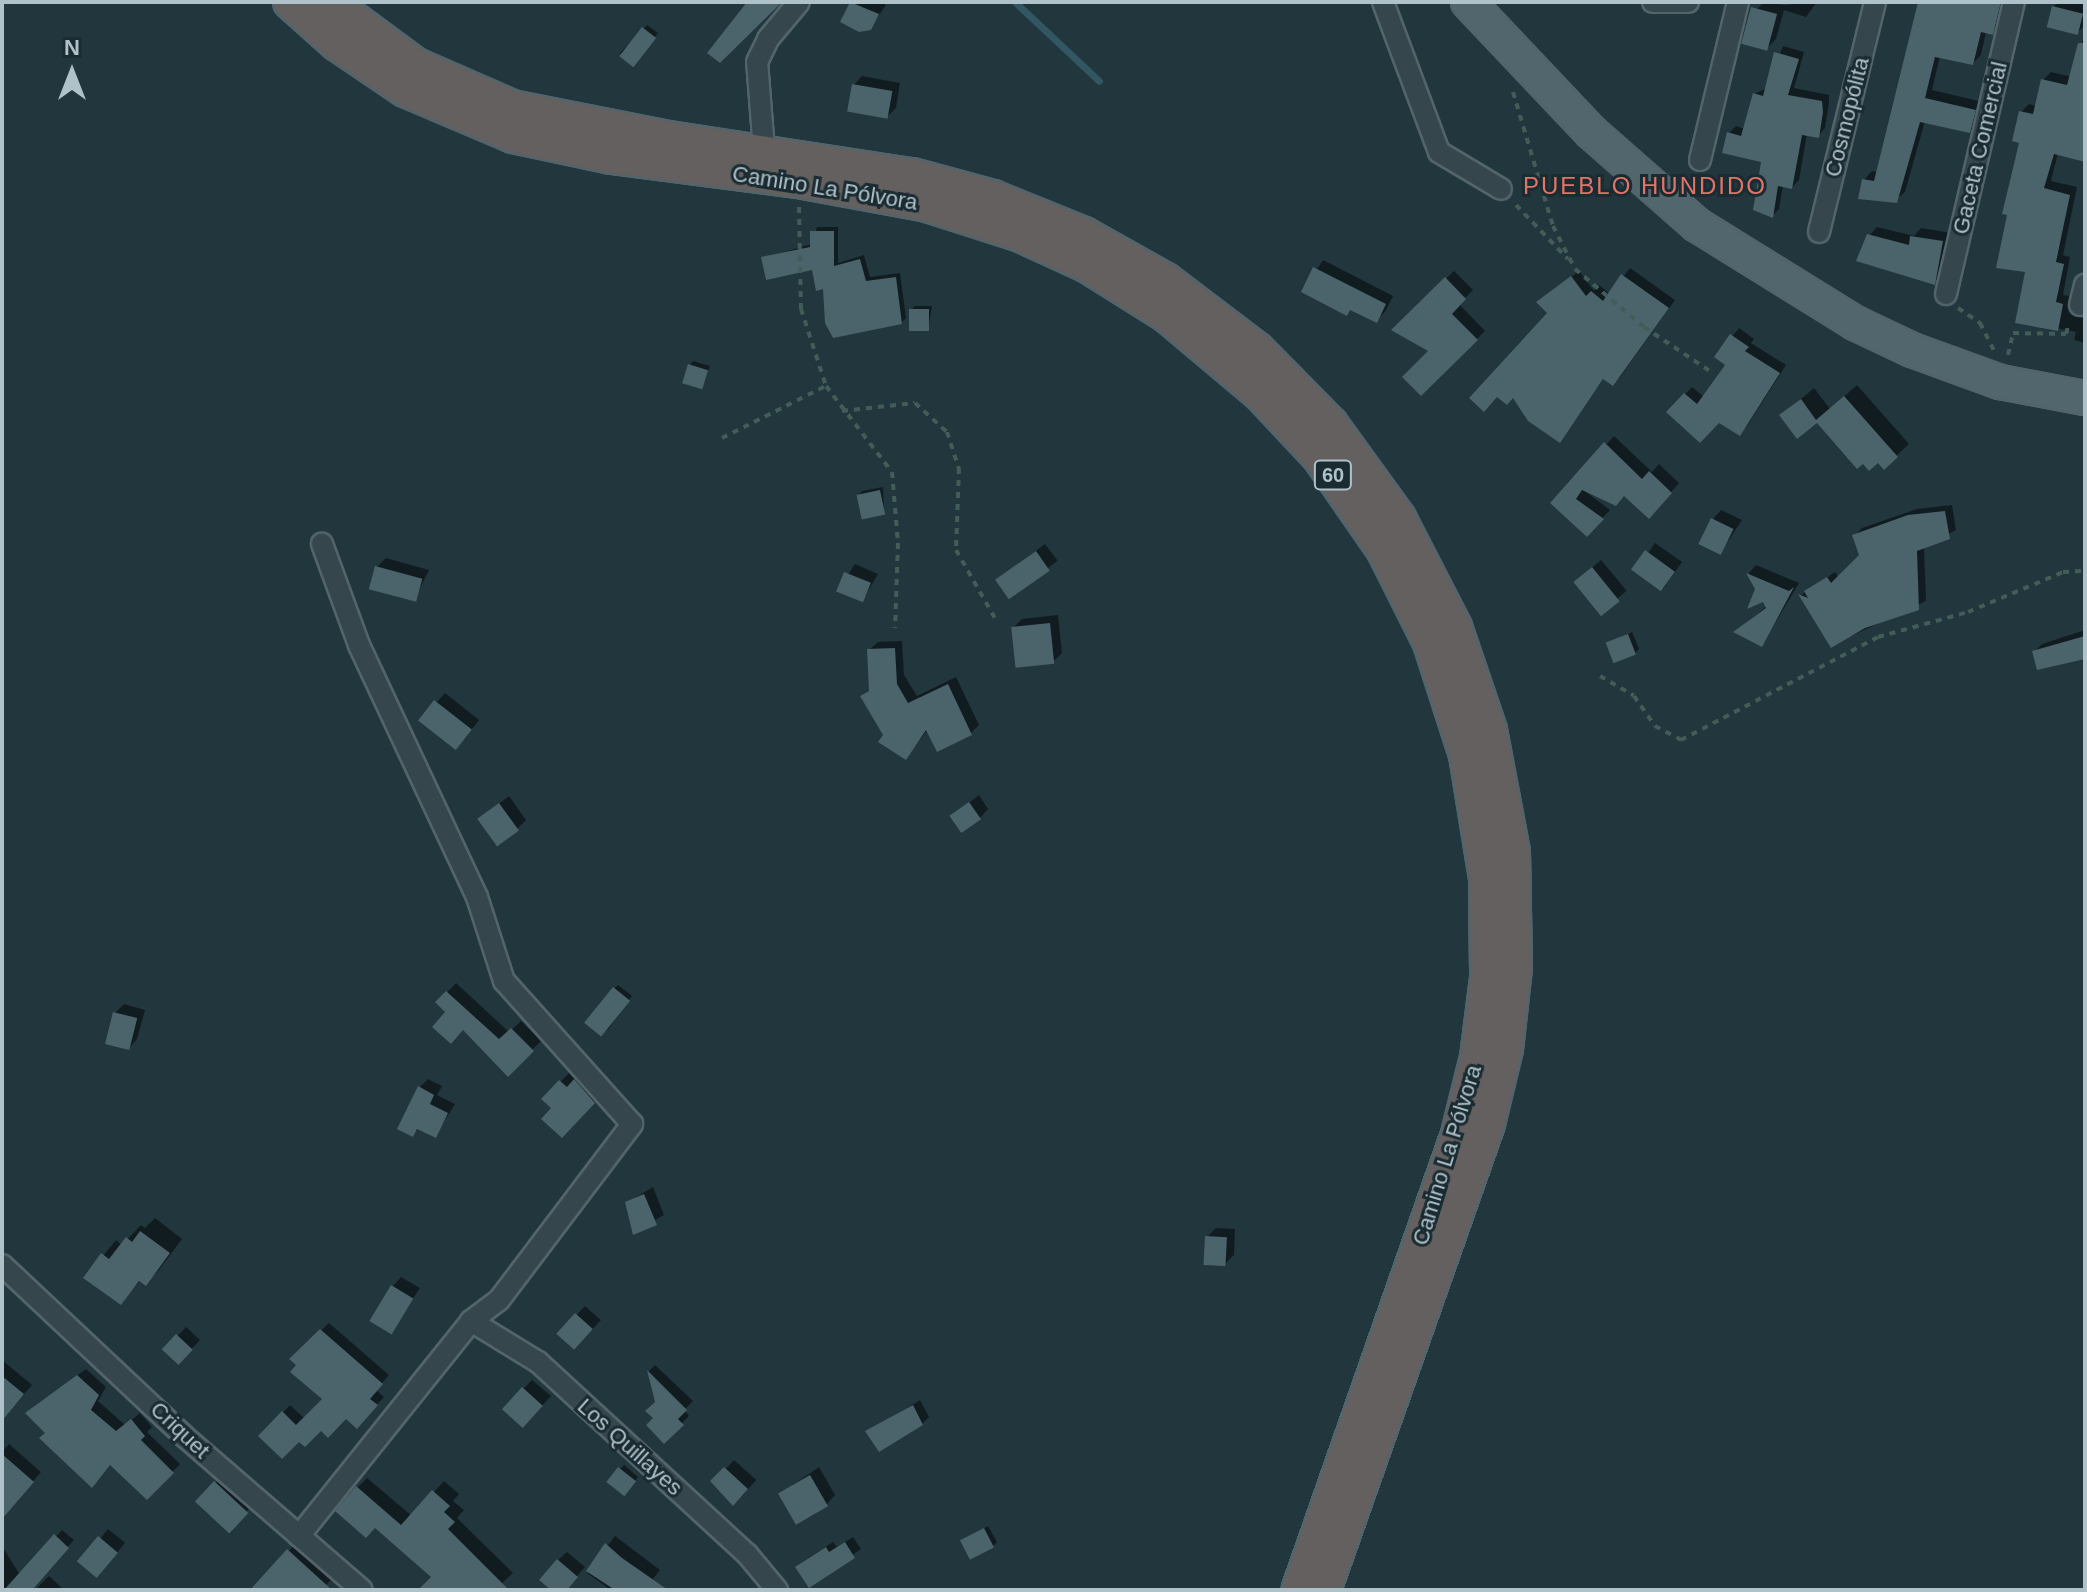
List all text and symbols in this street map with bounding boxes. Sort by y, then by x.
north arrow [32,32,112,112]
text: N [64,35,80,60]
street label: Cosmopólita [1819,54,1875,180]
street label: Gaceta Comercial [1947,59,2013,237]
street label: Camino La Pólvora [731,160,919,216]
district label: PUEBLO HUNDIDO [1523,172,1767,200]
road number: 60 [1313,459,1353,491]
street label: Camino La Pólvora [1407,1062,1487,1248]
street label: Los Quillayes [572,1393,688,1501]
street label: Criquet [145,1396,215,1464]

